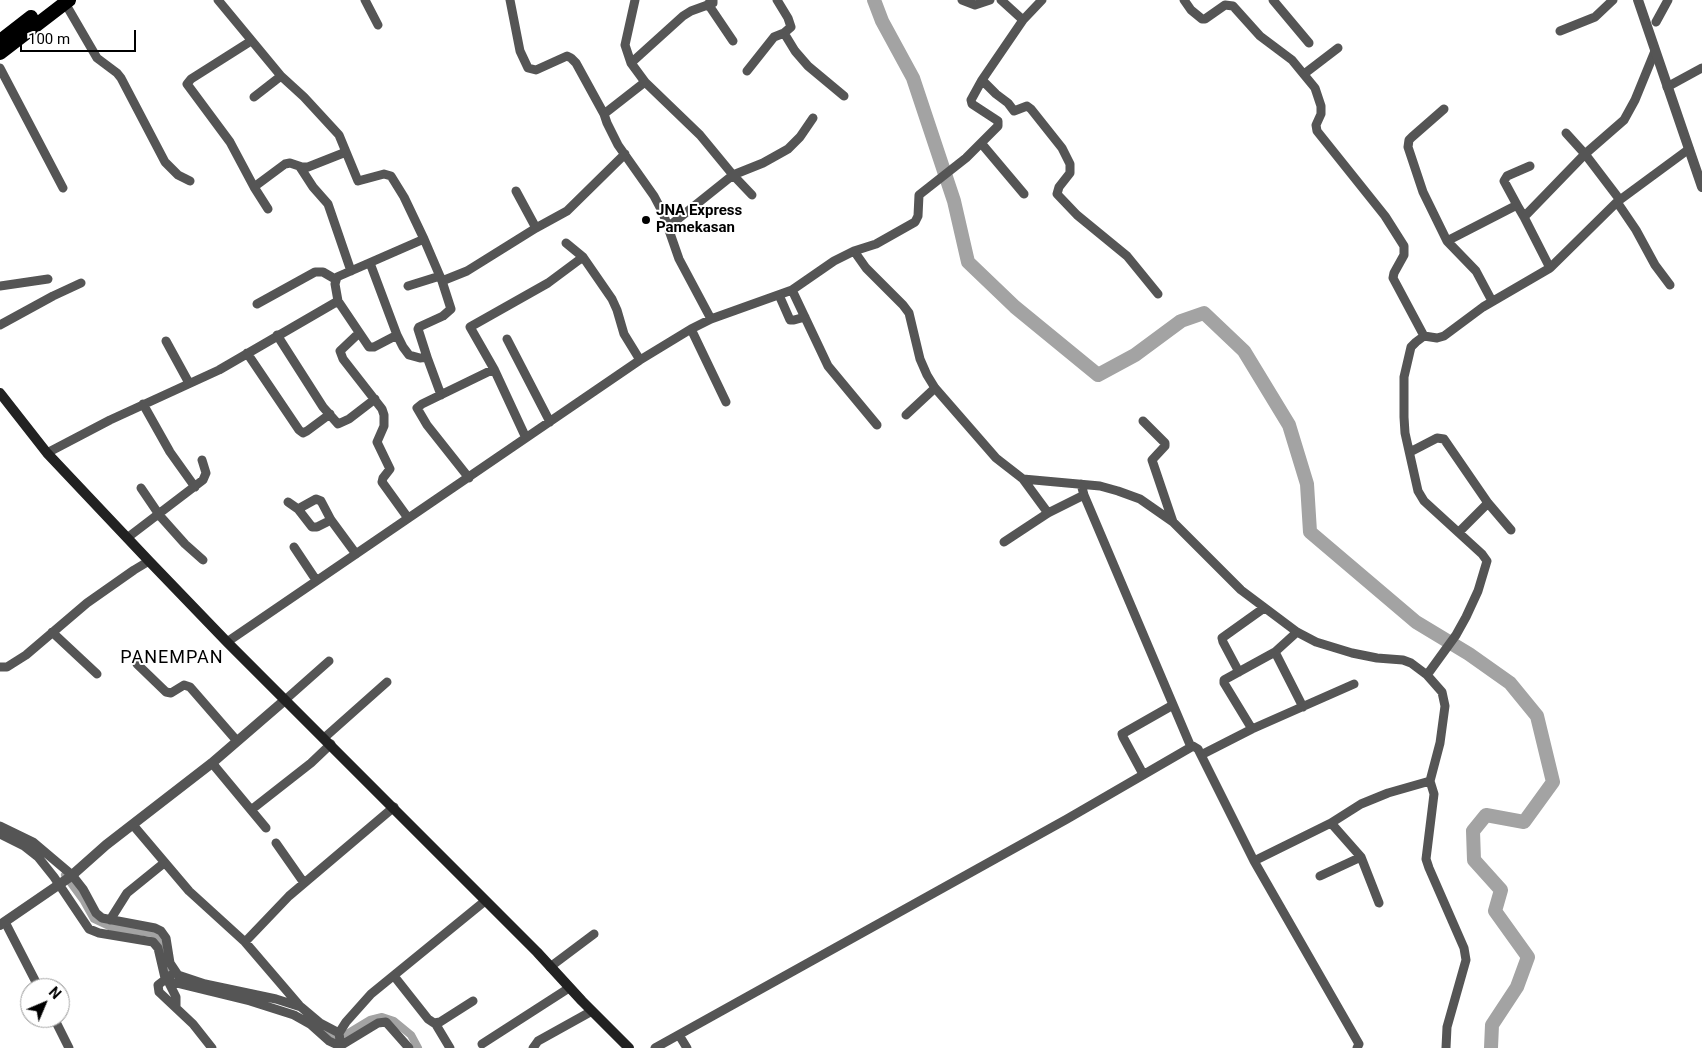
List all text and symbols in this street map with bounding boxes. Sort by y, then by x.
scale bar [22,20,139,52]
text: 100 m [28,30,70,48]
place label: JNA Express Pamekasan [656,202,742,237]
marker: JNA Express Pamekasan [640,214,652,226]
district label: PANEMPAN [119,647,225,669]
north arrow [20,978,70,1028]
text: N [46,984,64,1002]

